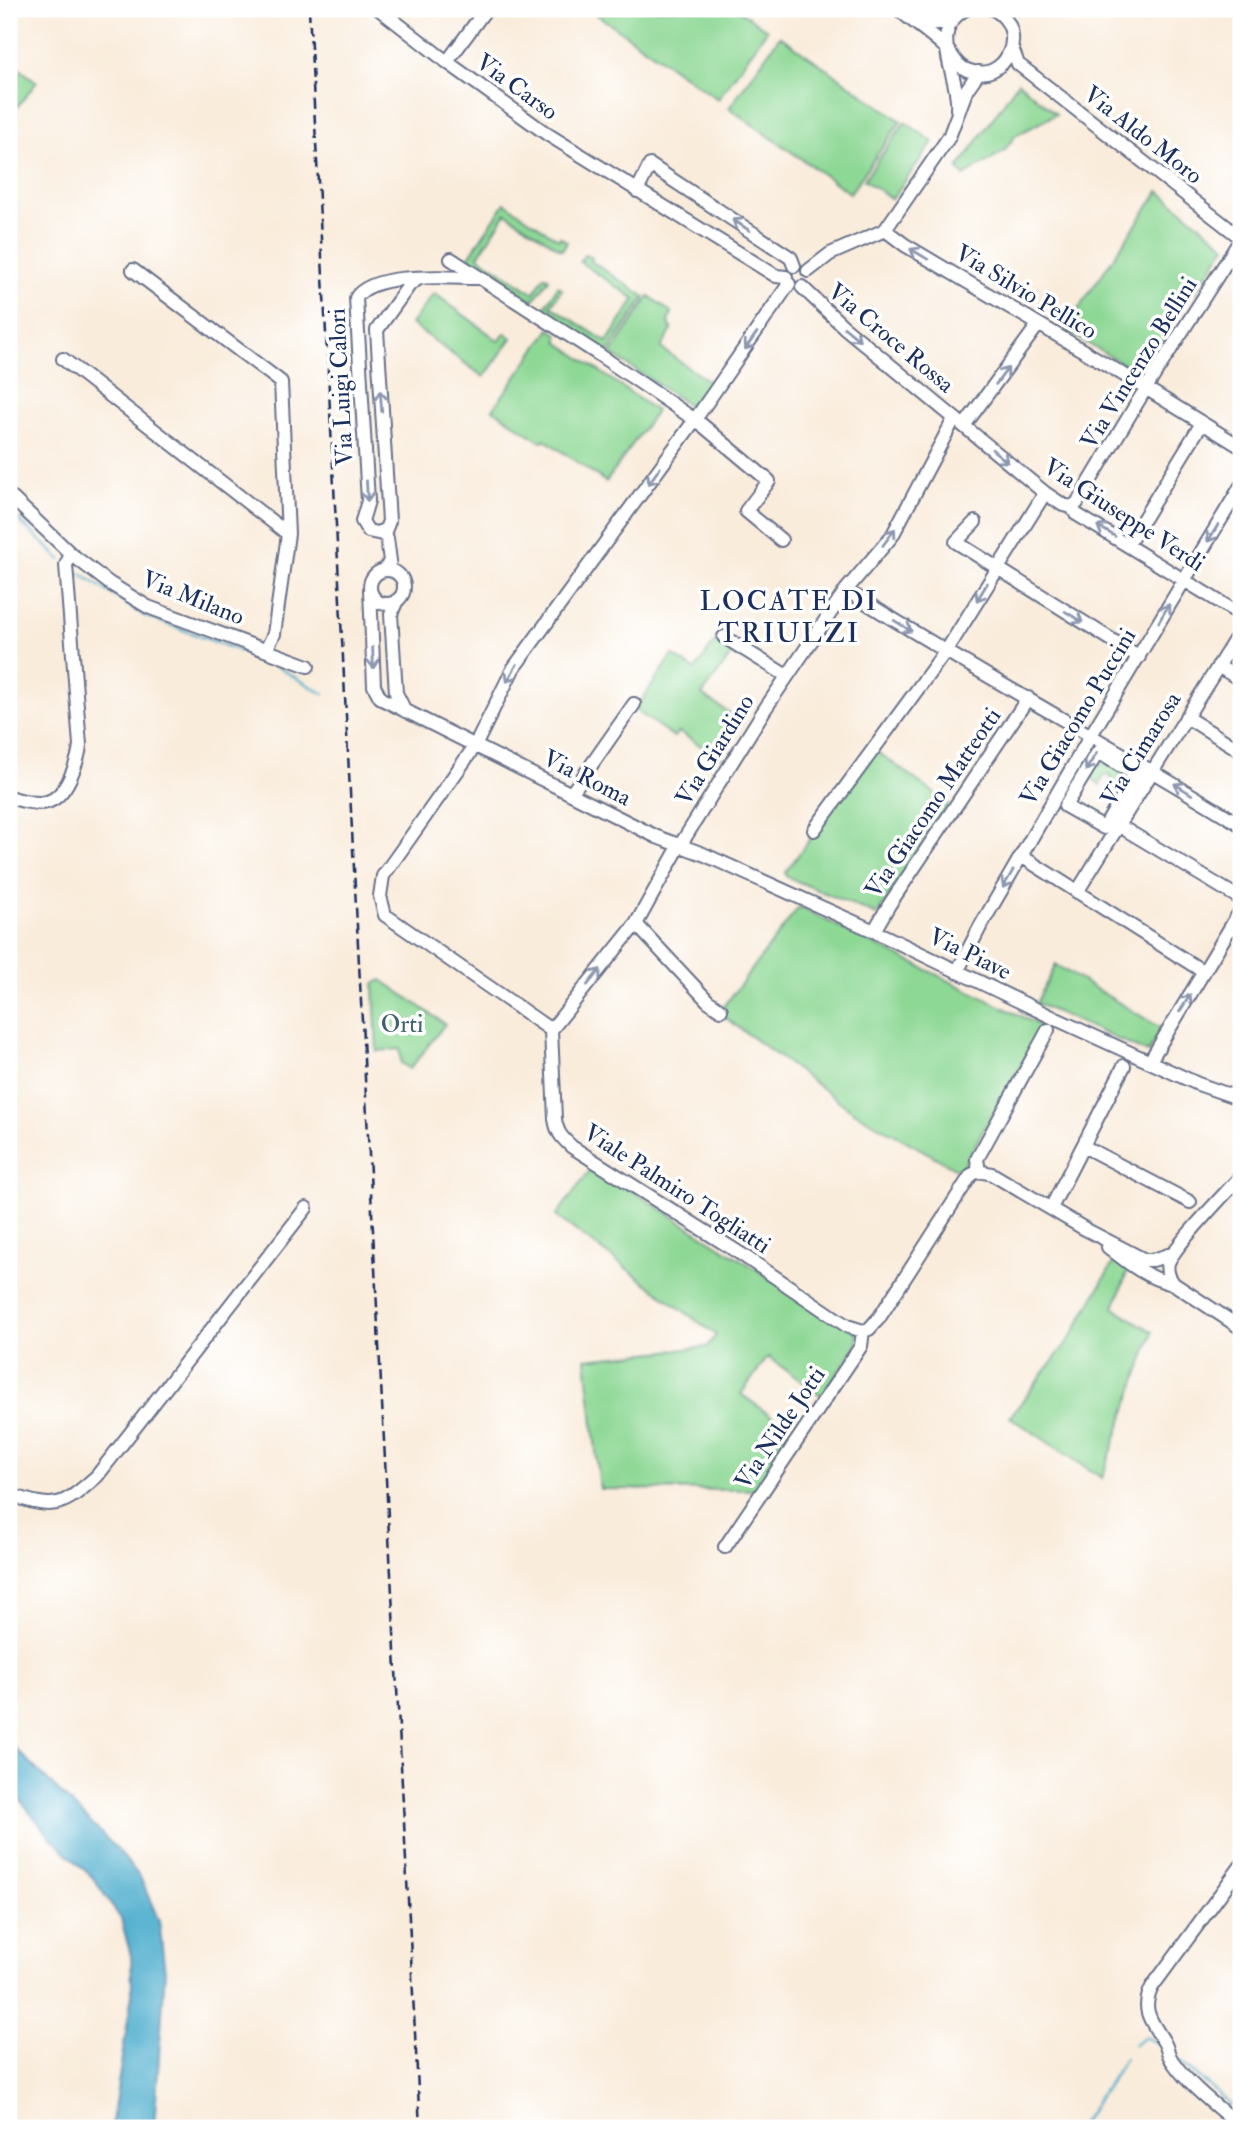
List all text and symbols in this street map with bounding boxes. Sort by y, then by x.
street label: Via Carso [470,47,564,127]
street label: Via Aldo Moro [1077,79,1209,191]
one-way arrow [732,217,751,232]
street label: Via Silvio Pellico [949,237,1103,347]
one-way arrow [909,246,929,260]
street label: Via Vincenzo Bellini [1074,271,1204,455]
street label: Via Croce Rossa [821,276,961,401]
street label: Via Luigi Calori [321,307,361,467]
one-way arrow [843,326,861,342]
one-way arrow [744,331,758,350]
one-way arrow [994,367,1009,386]
one-way arrow [375,390,388,413]
one-way arrow [990,448,1008,464]
street label: Via Giuseppe Verdi [1037,451,1211,579]
one-way arrow [647,466,661,485]
one-way arrow [361,479,374,502]
one-way arrow [1205,522,1219,542]
one-way arrow [1096,524,1116,538]
one-way arrow [882,528,896,547]
street label: Via Milano [137,563,249,633]
one-way arrow [974,581,988,601]
district label: LOCATE DI TRIULZI [699,584,879,651]
one-way arrow [1157,604,1171,624]
one-way arrow [1064,611,1084,625]
one-way arrow [893,620,913,634]
street label: Via Giacomo Puccini [1013,623,1143,811]
one-way arrow [367,646,380,669]
one-way arrow [505,662,519,682]
street label: Via Cimarosa [1094,685,1189,812]
street label: Via Giardino [669,689,761,811]
street label: Via Giacomo Matteotti [858,702,1008,904]
street label: Via Roma [538,743,637,814]
one-way arrow [1084,752,1098,772]
one-way arrow [1174,782,1194,796]
one-way arrow [1001,868,1015,888]
street label: Via Piave [924,921,1016,987]
one-way arrow [586,968,602,986]
one-way arrow [1178,994,1193,1013]
park label: Orti [381,1009,423,1040]
street label: Viale Palmiro Togliatti [578,1117,776,1261]
street label: Via Nilde Jotti [728,1361,832,1495]

